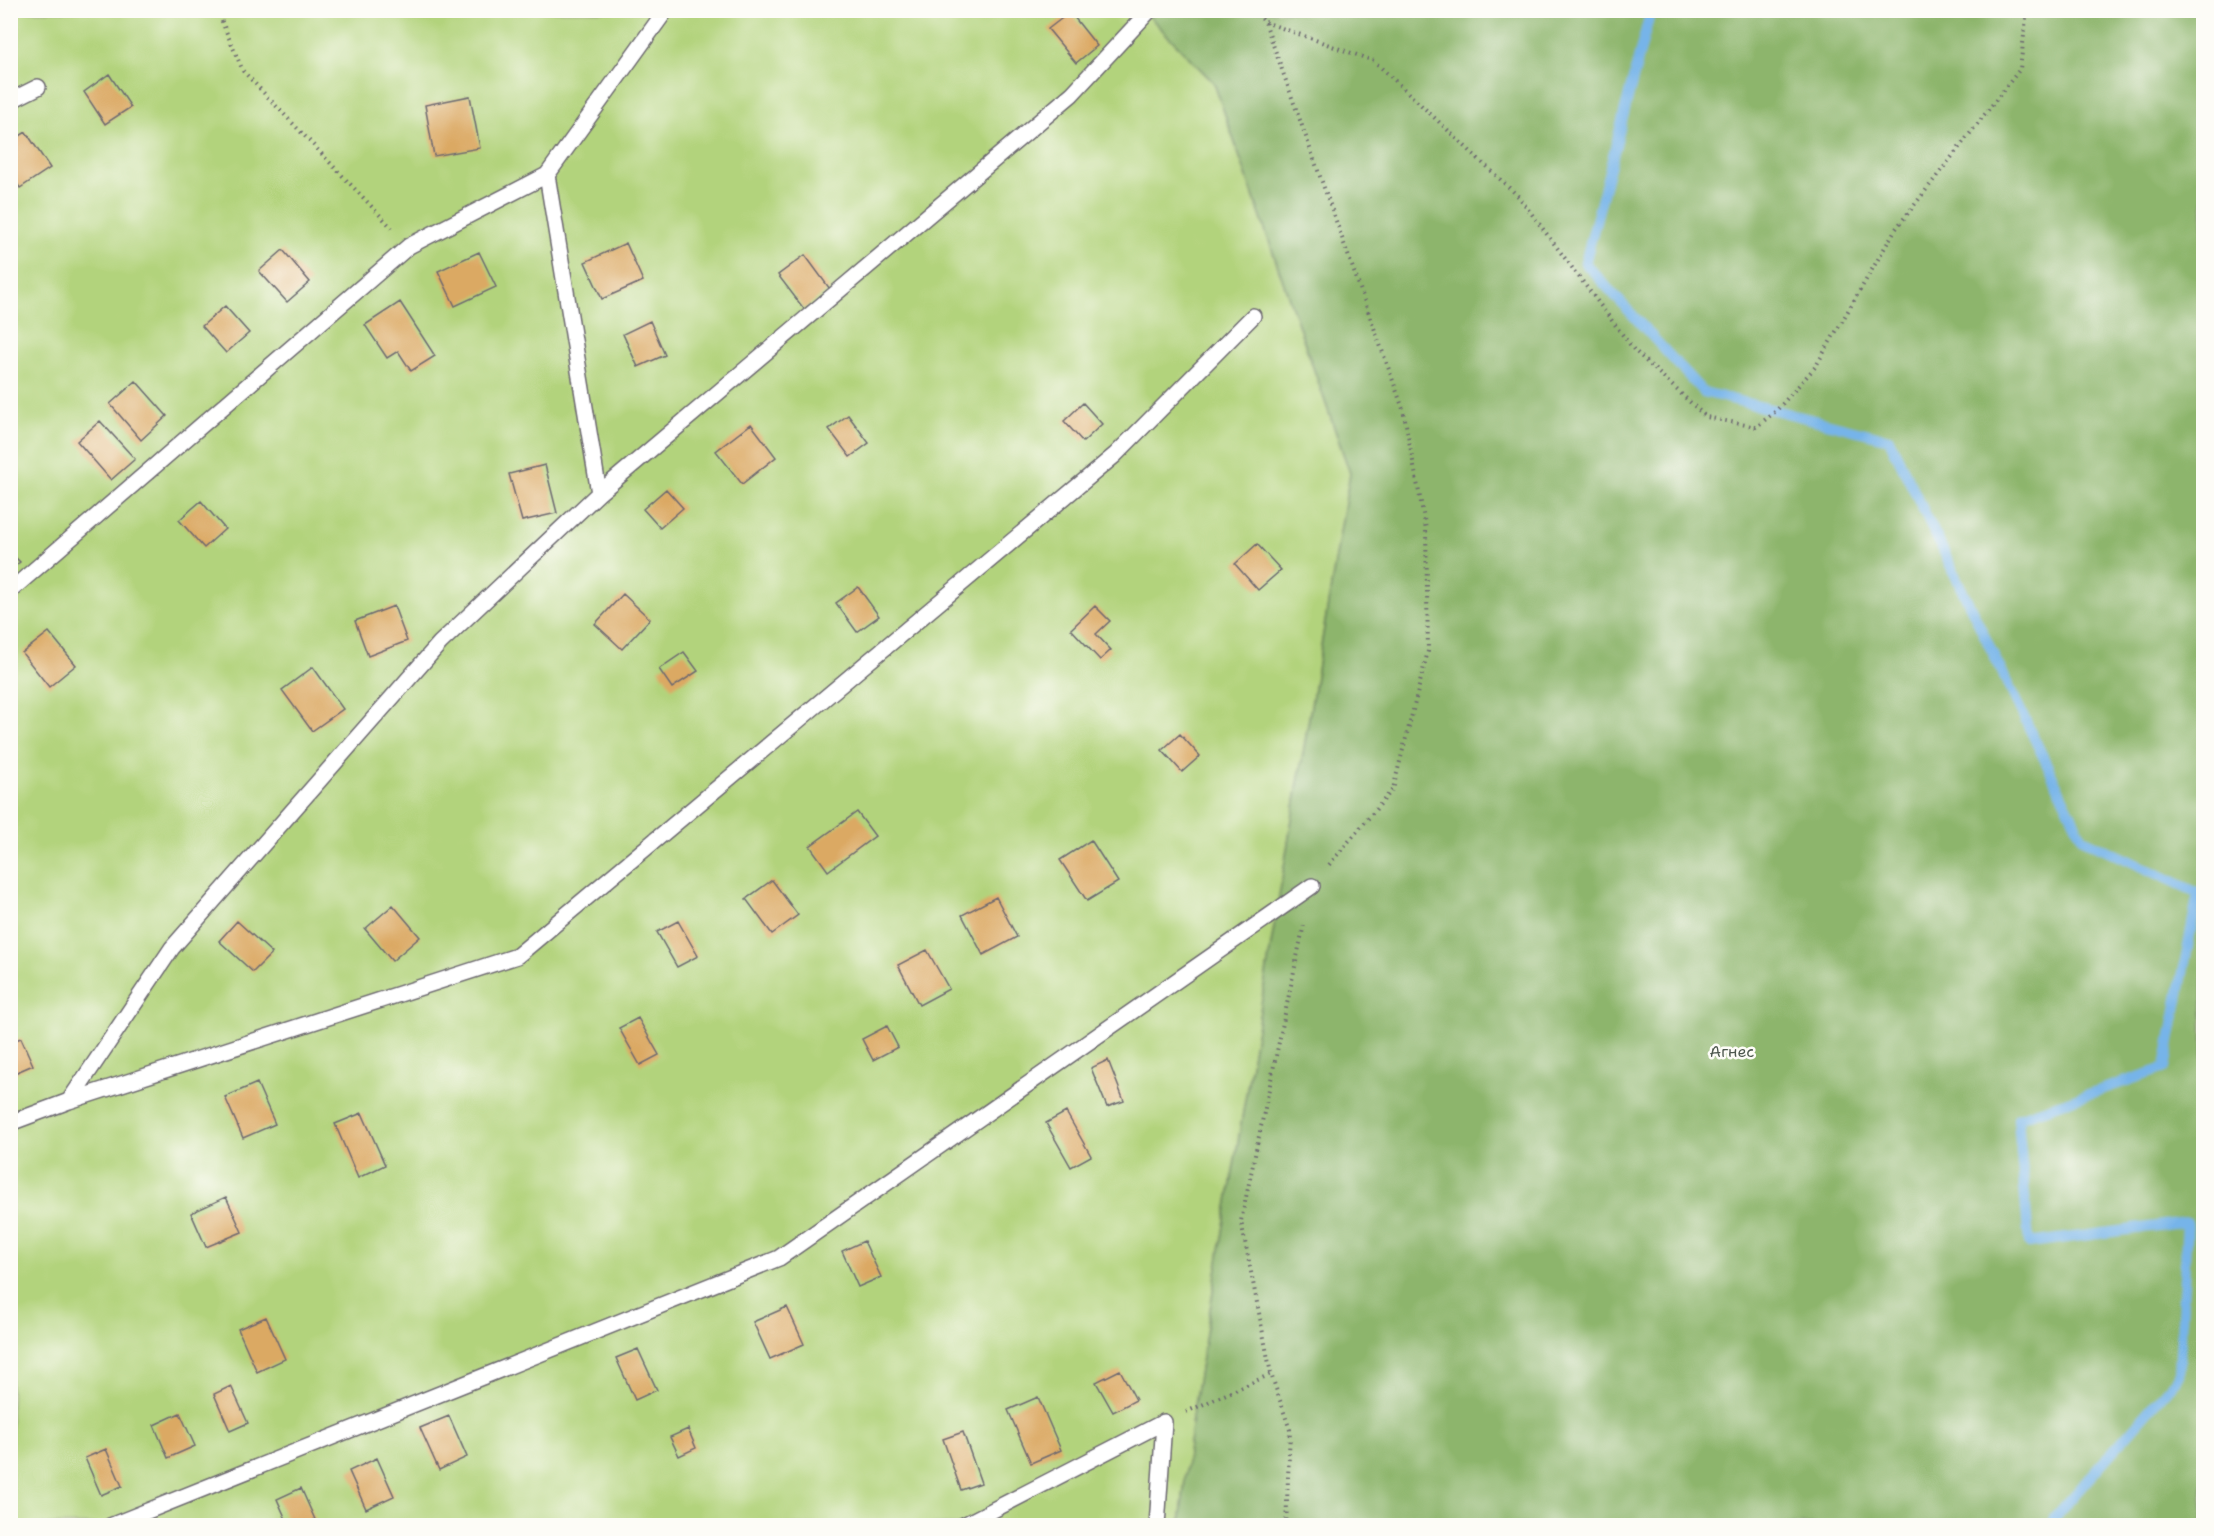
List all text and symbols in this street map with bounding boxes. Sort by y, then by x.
park label: Агнес [1710,1041,1754,1062]

